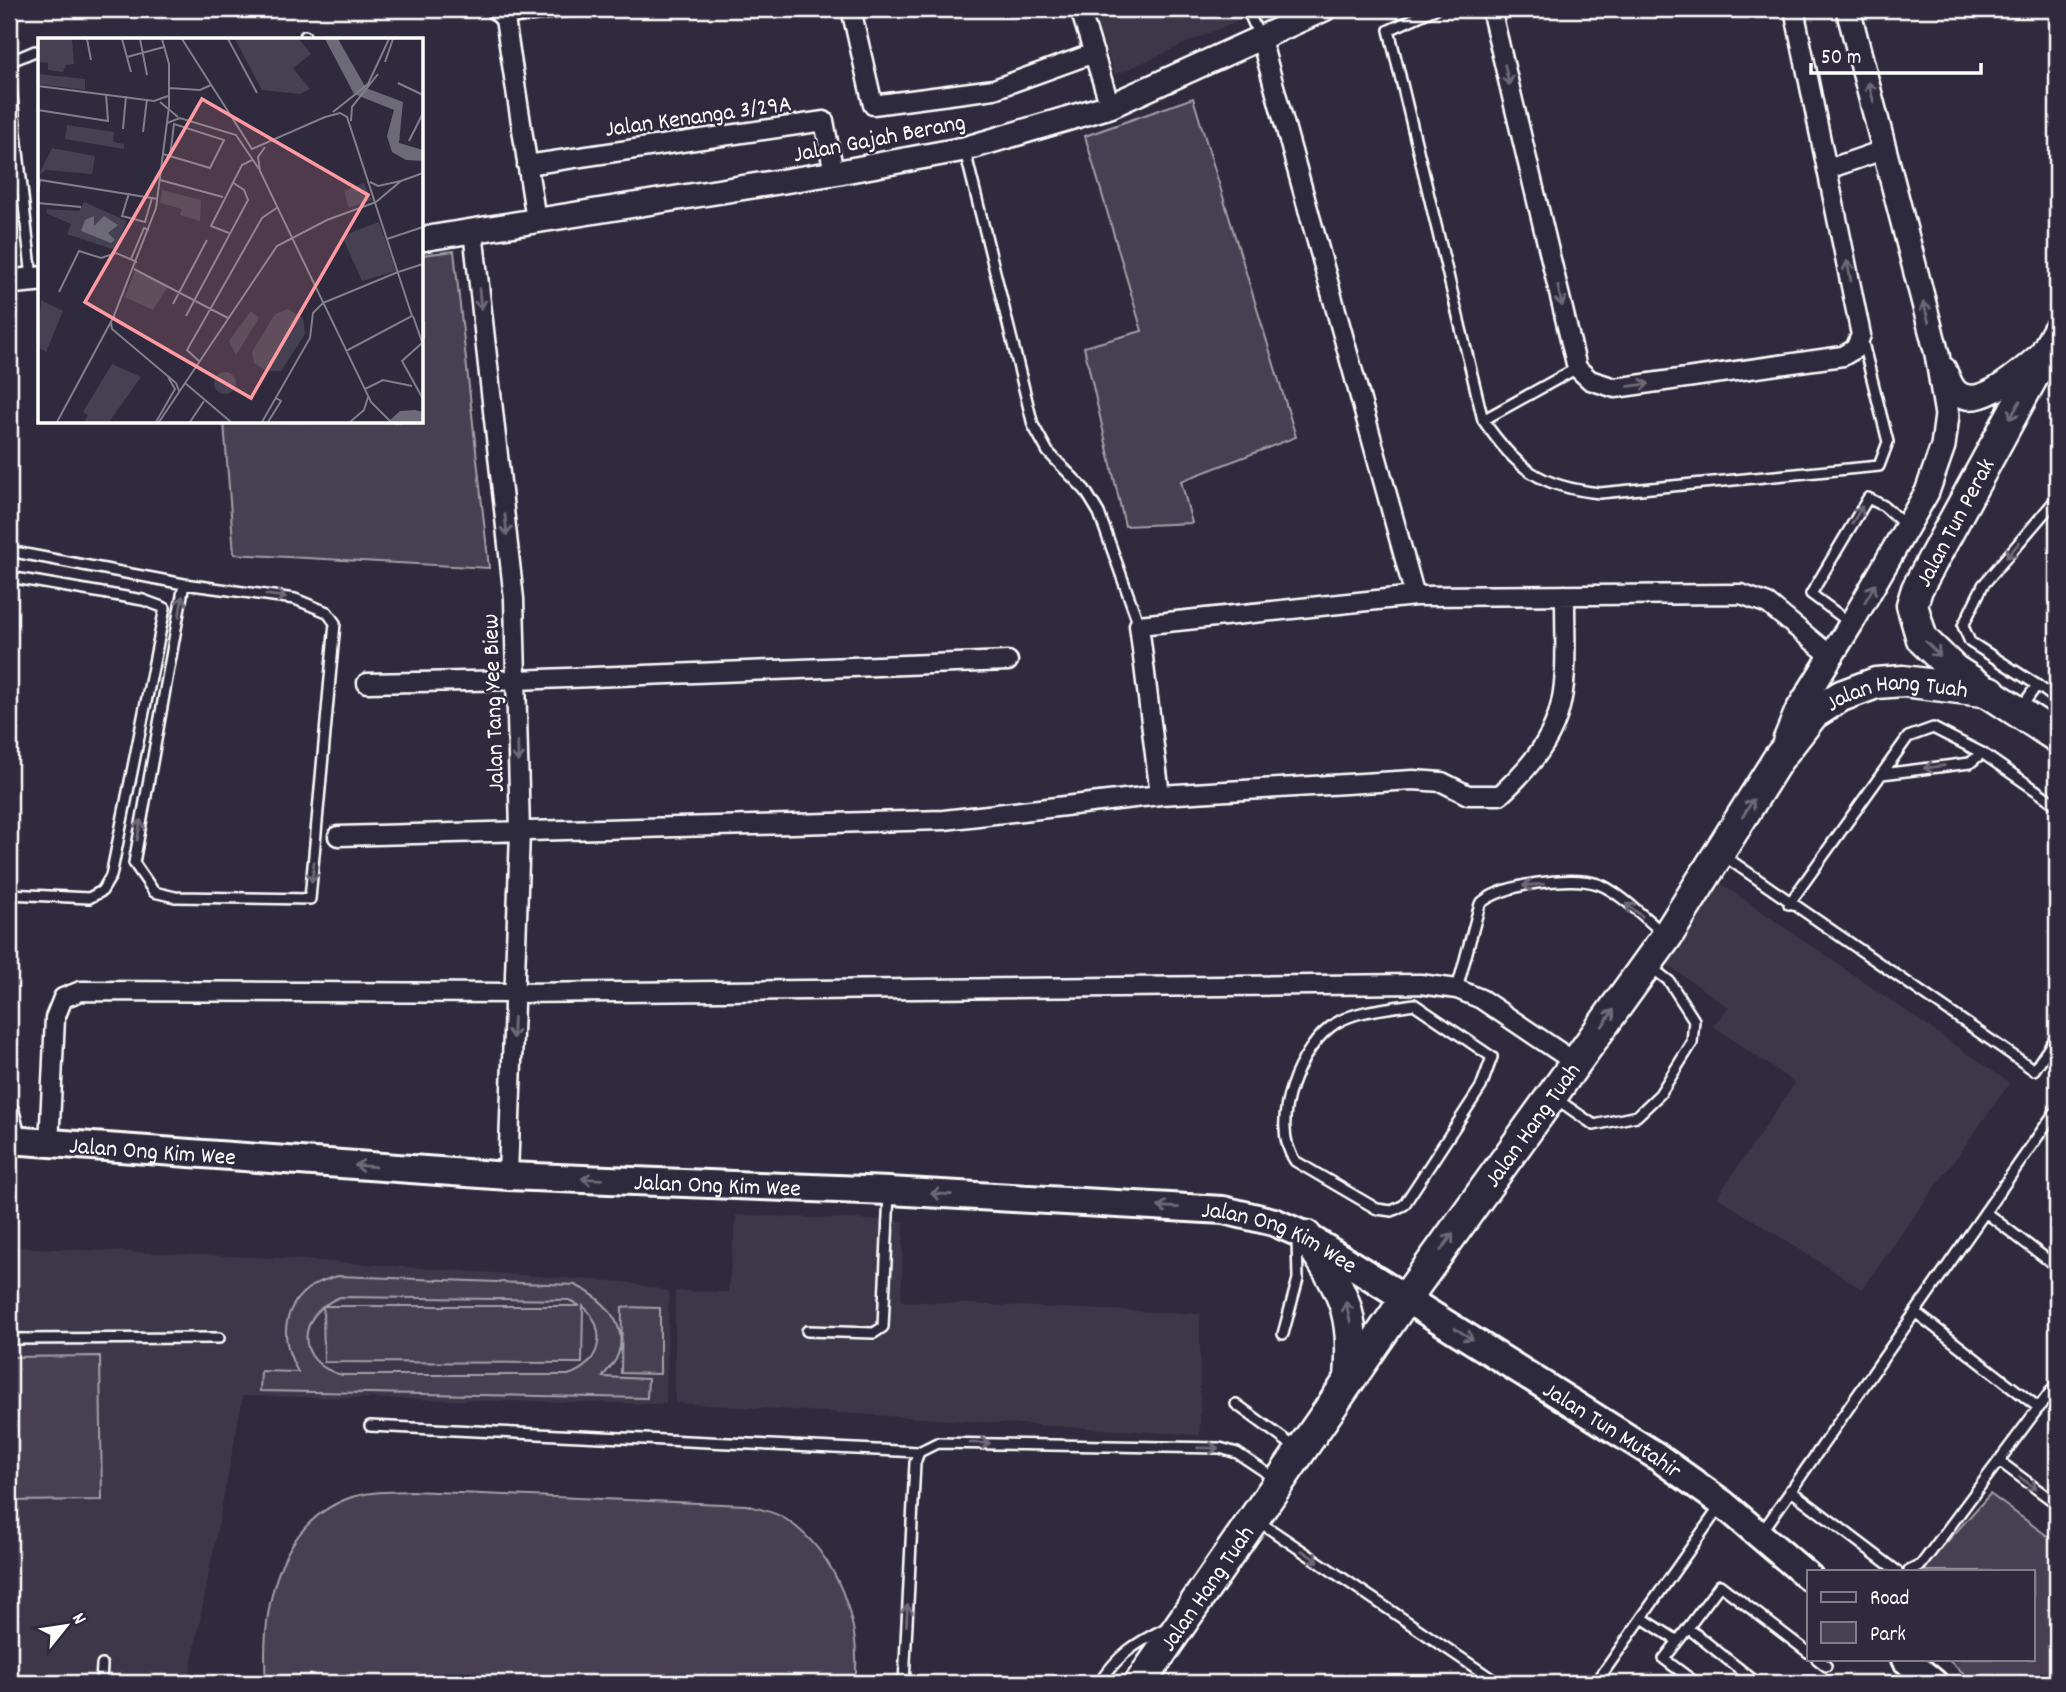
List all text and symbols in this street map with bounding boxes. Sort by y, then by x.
scale bar [1811,32,1980,76]
inset map [38,38,424,424]
text: 50 m [1821,44,1861,74]
one-way arrow [1501,63,1514,86]
one-way arrow [1863,81,1876,103]
street label: Jalan Kenanga 3/29A [603,88,794,148]
street label: Jalan Gajah Berang [791,107,969,173]
one-way arrow [1841,260,1855,283]
one-way arrow [1554,284,1567,307]
one-way arrow [474,287,487,310]
one-way arrow [1919,301,1932,324]
one-way arrow [1627,378,1650,391]
one-way arrow [2008,399,2022,419]
street label: Jalan Tun Perak [1908,453,2005,594]
one-way arrow [1851,506,1865,526]
one-way arrow [499,513,512,536]
one-way arrow [2005,541,2021,559]
one-way arrow [1863,583,1877,603]
one-way arrow [264,590,287,603]
one-way arrow [175,595,188,618]
street label: Jalan Tang Yee Biew [475,613,515,793]
one-way arrow [1924,641,1941,658]
street label: Jalan Hang Tuah [1819,667,1970,722]
one-way arrow [512,740,525,763]
one-way arrow [1923,761,1945,774]
one-way arrow [1741,798,1755,818]
one-way arrow [133,819,146,842]
one-way arrow [306,860,319,883]
one-way arrow [1523,878,1545,891]
one-way arrow [1625,903,1643,918]
one-way arrow [1601,1009,1615,1028]
one-way arrow [507,1017,520,1040]
street label: Jalan Hang Tuah [1477,1057,1590,1196]
street label: Jalan Ong Kim Wee [68,1130,237,1176]
one-way arrow [354,1159,376,1172]
street label: Jalan Ong Kim Wee [633,1167,801,1208]
one-way arrow [580,1173,603,1186]
one-way arrow [930,1188,953,1201]
street label: Jalan Ong Kim Wee [1200,1195,1363,1284]
one-way arrow [1158,1200,1180,1213]
one-way arrow [1439,1233,1454,1252]
one-way arrow [1340,1301,1354,1324]
one-way arrow [1454,1327,1474,1341]
street label: Jalan Tun Mutahir [1535,1375,1688,1489]
one-way arrow [968,1437,991,1450]
one-way arrow [1196,1441,1219,1454]
one-way arrow [2018,1475,2037,1490]
street label: Jalan Hang Tuah [1153,1519,1264,1659]
one-way arrow [1300,1550,1320,1564]
legend [1807,1570,2035,1660]
text: Road [1870,1585,1909,1615]
north arrow [32,1590,102,1660]
one-way arrow [901,1604,914,1627]
text: N [64,1608,92,1630]
text: Park [1870,1621,1906,1651]

